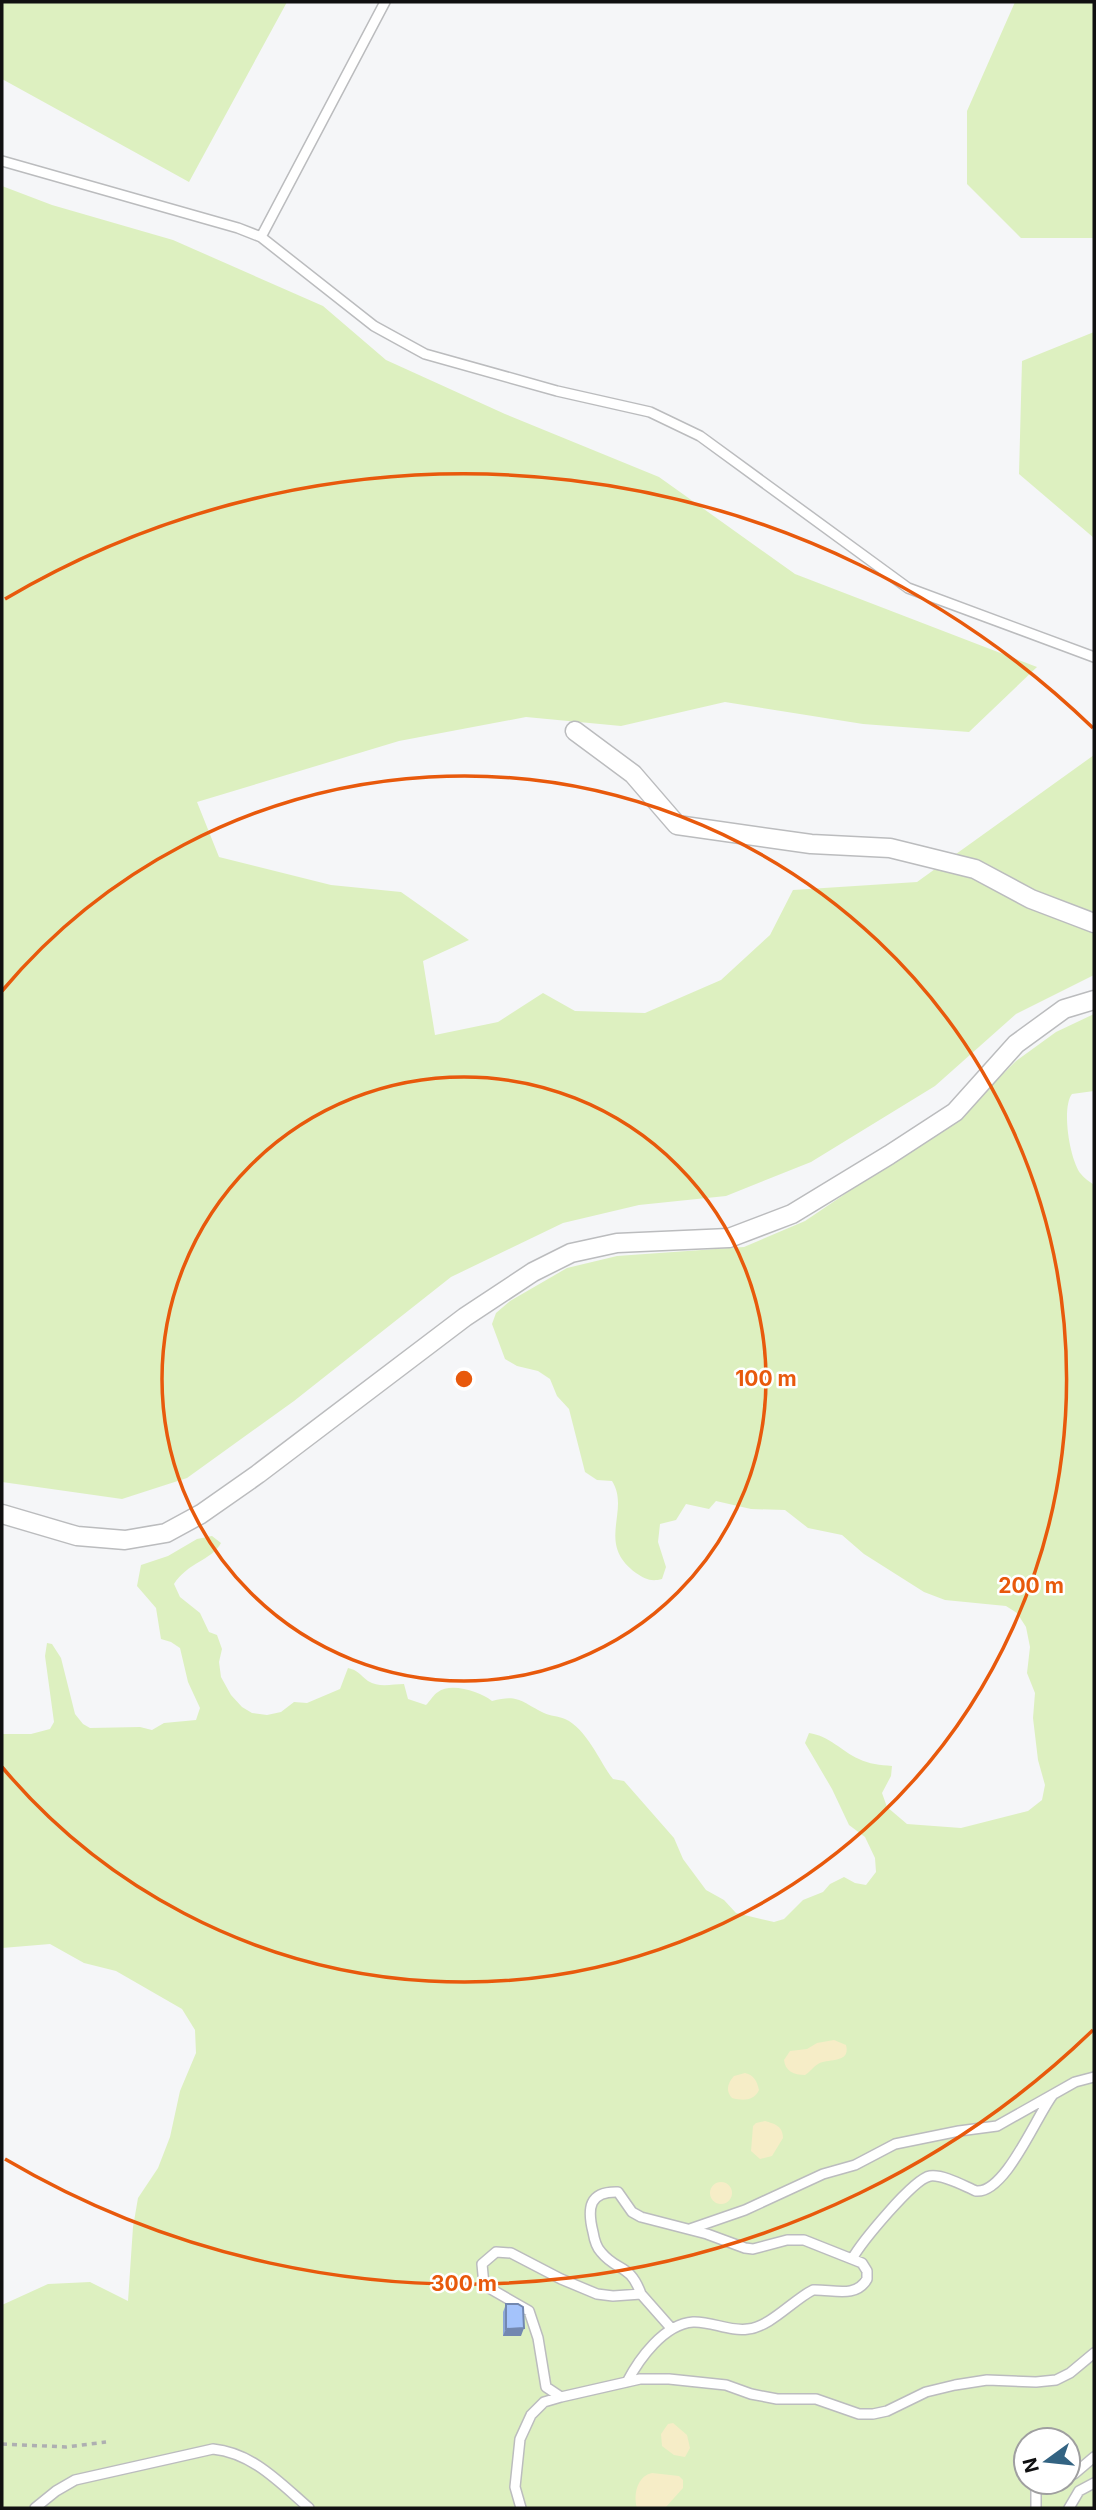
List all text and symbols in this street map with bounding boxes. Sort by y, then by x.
text: 100 m [735,1366,797,1391]
centre of rings [452,1367,476,1391]
text: 200 m [998,1573,1064,1598]
text: 300 m [431,2271,497,2296]
north arrow [1012,2426,1082,2496]
text: N [1018,2455,1044,2475]

